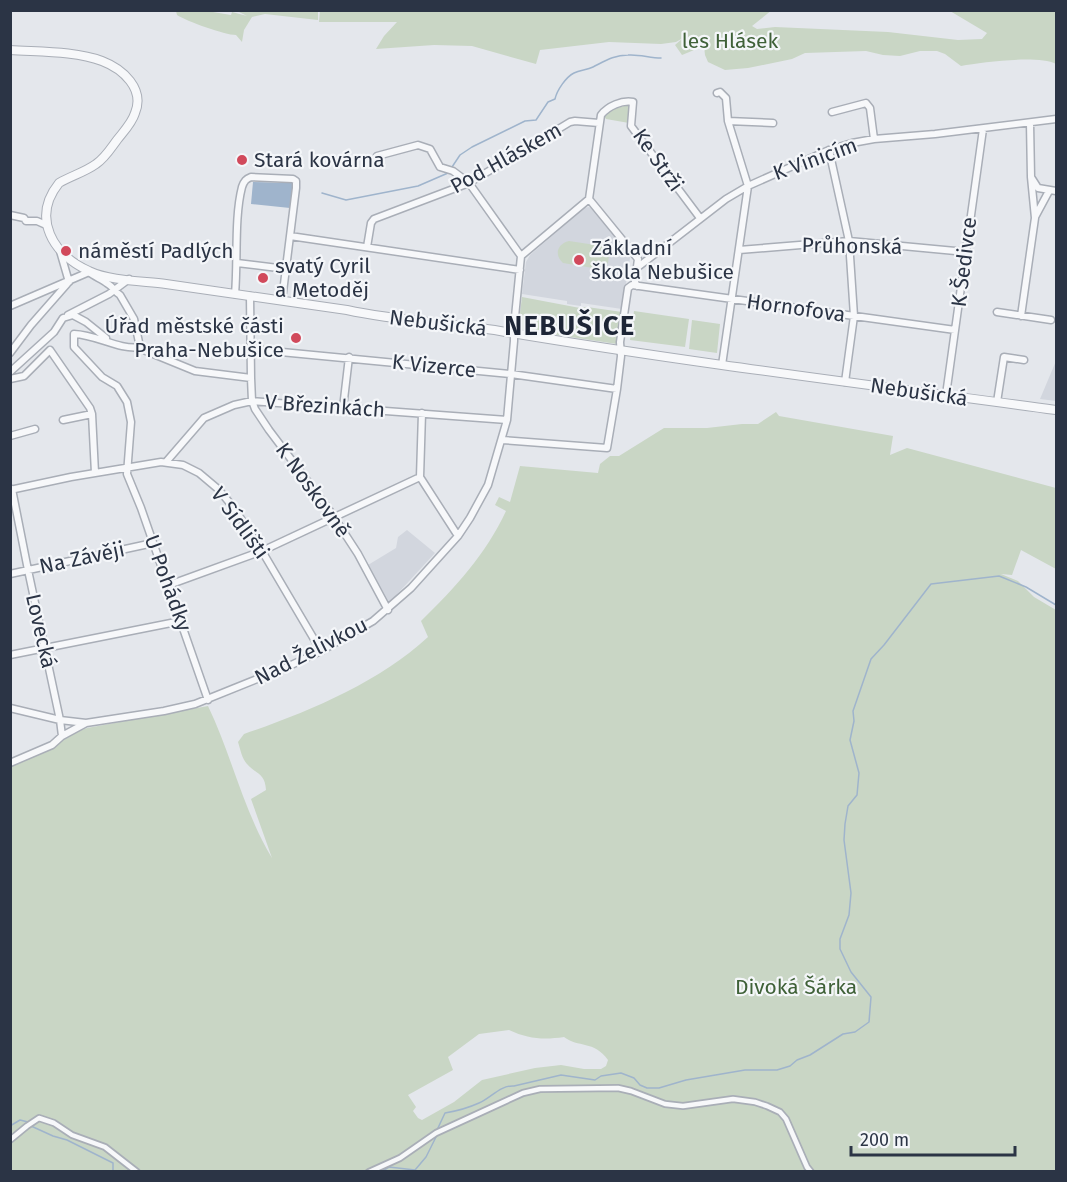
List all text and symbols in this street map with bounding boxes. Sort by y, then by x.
park label: les Hlásek [682,28,778,54]
street label: Pod Hláskem [446,117,566,199]
street label: Ke Strži [627,123,689,197]
street label: K Vinicím [769,132,861,186]
place label: Stará kovárna [254,147,385,173]
marker: Stará kovárna [235,153,249,167]
street label: K Šedivce [946,215,982,309]
street label: Průhonská [801,232,903,260]
place label: Základní škola Nebušice [591,235,734,285]
place label: náměstí Padlých [78,238,234,264]
marker: náměstí Padlých [59,244,73,258]
place label: svatý Cyril a Metoděj [275,253,370,303]
marker: Základní škola Nebušice [572,253,586,267]
marker: svatý Cyril a Metoděj [256,271,270,285]
street label: Hornofova [745,288,847,328]
street label: Nebušická [388,304,488,342]
district label: NEBUŠICE [504,308,636,342]
place label: Úřad městské části Praha-Nebušice [105,313,284,363]
marker: Úřad městské části Praha-Nebušice [289,331,303,345]
street label: K Vizerce [391,349,477,383]
street label: Nebušická [869,372,969,412]
street label: V Březinkách [264,389,386,423]
street label: K Noskovně [270,437,356,543]
street label: V Sídlišti [205,482,275,564]
street label: U Pohádky [139,531,198,635]
street label: Na Závěji [37,536,127,580]
street label: Lovecká [20,591,62,671]
street label: Nad Želivkou [250,611,372,691]
park label: Divoká Šárka [735,974,857,1000]
scale bar [851,1119,1014,1157]
text: 200 m [860,1129,909,1151]

